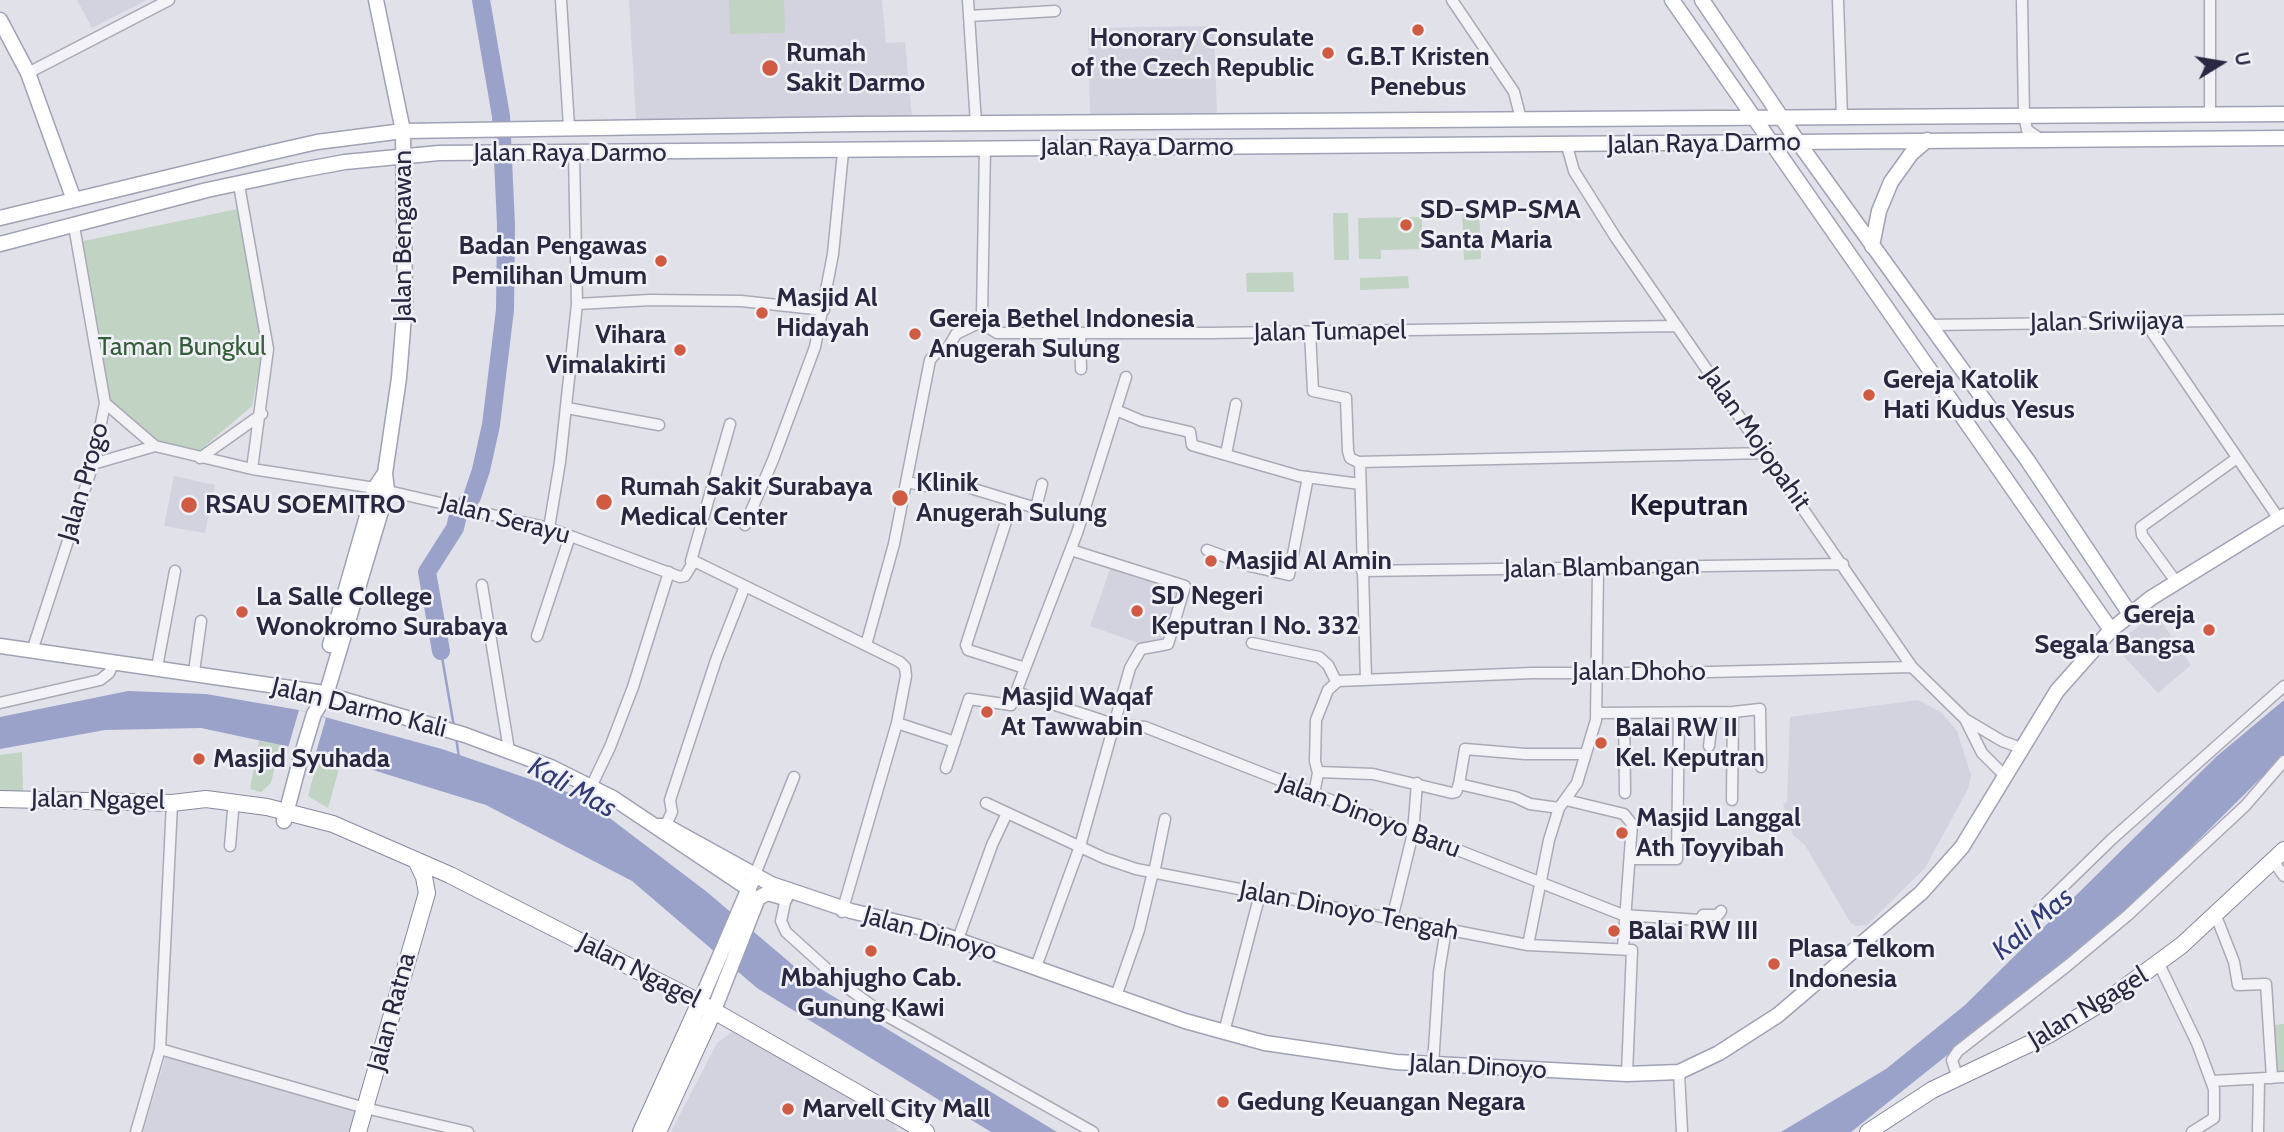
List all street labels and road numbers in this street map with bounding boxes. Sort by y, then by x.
street label: Jalan Raya Darmo [1607,127,1801,161]
street label: Jalan Raya Darmo [1040,131,1234,163]
street label: Jalan Raya Darmo [473,137,667,169]
street label: Jalan Bengawan [387,150,419,322]
street label: Jalan Sriwijaya [2030,305,2184,339]
street label: Jalan Tumapel [1254,315,1406,349]
street label: Jalan Mojopahit [1695,361,1817,517]
street label: Jalan Progo [52,419,116,545]
street label: Jalan Serayu [437,487,573,551]
street label: Jalan Blambangan [1504,551,1700,585]
street label: Jalan Dhoho [1572,656,1706,688]
street label: Jalan Darmo Kali [268,671,450,745]
street label: Jalan Dinoyo Baru [1273,767,1465,865]
street label: Jalan Ngagel [31,783,165,817]
street label: Jalan Dinoyo Tengah [1237,874,1461,948]
street label: Jalan Dinoyo [859,900,1001,968]
street label: Jalan Ngagel [572,927,706,1015]
street label: Jalan Ratna [361,949,423,1075]
street label: Jalan Ngagel [2023,960,2153,1056]
street label: Jalan Dinoyo [1408,1048,1548,1086]

